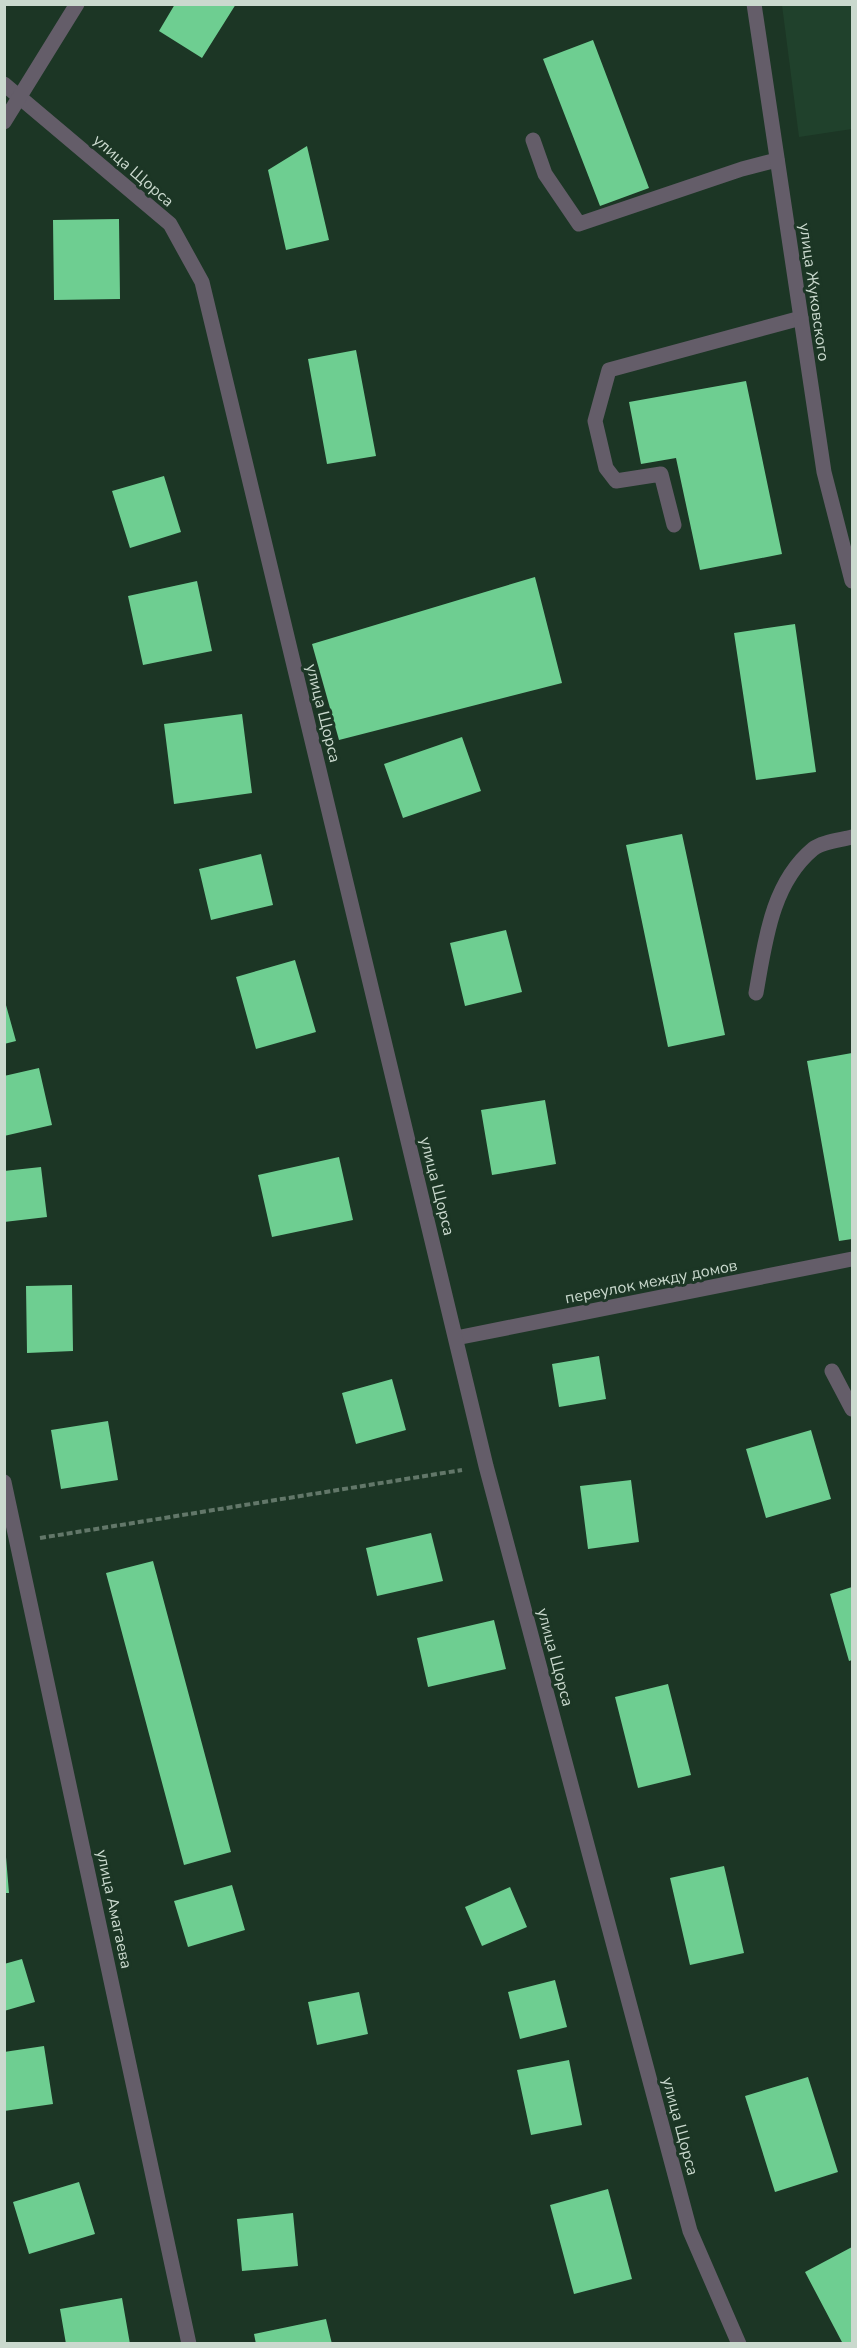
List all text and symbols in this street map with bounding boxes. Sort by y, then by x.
street label: улица Щорса [88,129,179,212]
street label: улица Жуковского [793,222,835,363]
street label: улица Щорса [300,662,346,765]
street label: улица Щорса [414,1135,460,1238]
street label: переулок между домов [563,1254,740,1310]
street label: улица Щорса [531,1606,579,1709]
street label: улица Амагаева [91,1848,137,1971]
street label: улица Щорса [656,2075,704,2178]

